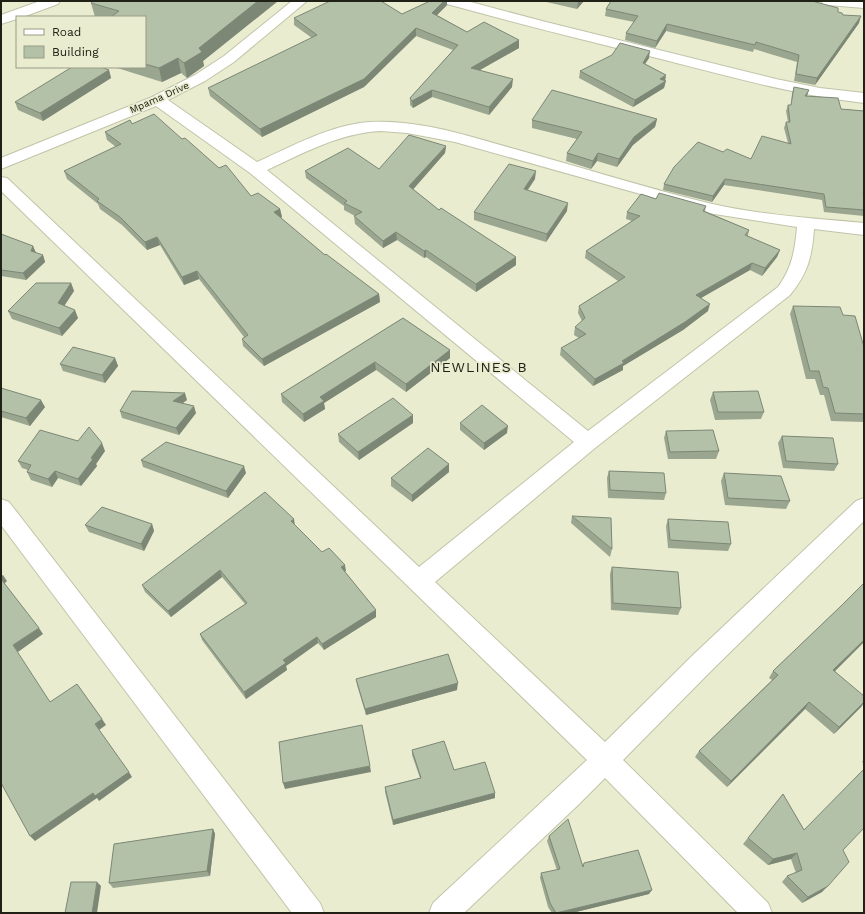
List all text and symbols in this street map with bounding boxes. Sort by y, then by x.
legend [16,16,146,68]
text: Road [52,25,81,39]
text: Building [52,45,99,59]
street label: Mpama Drive [128,79,191,115]
district label: NEWLINES B [430,359,528,375]

